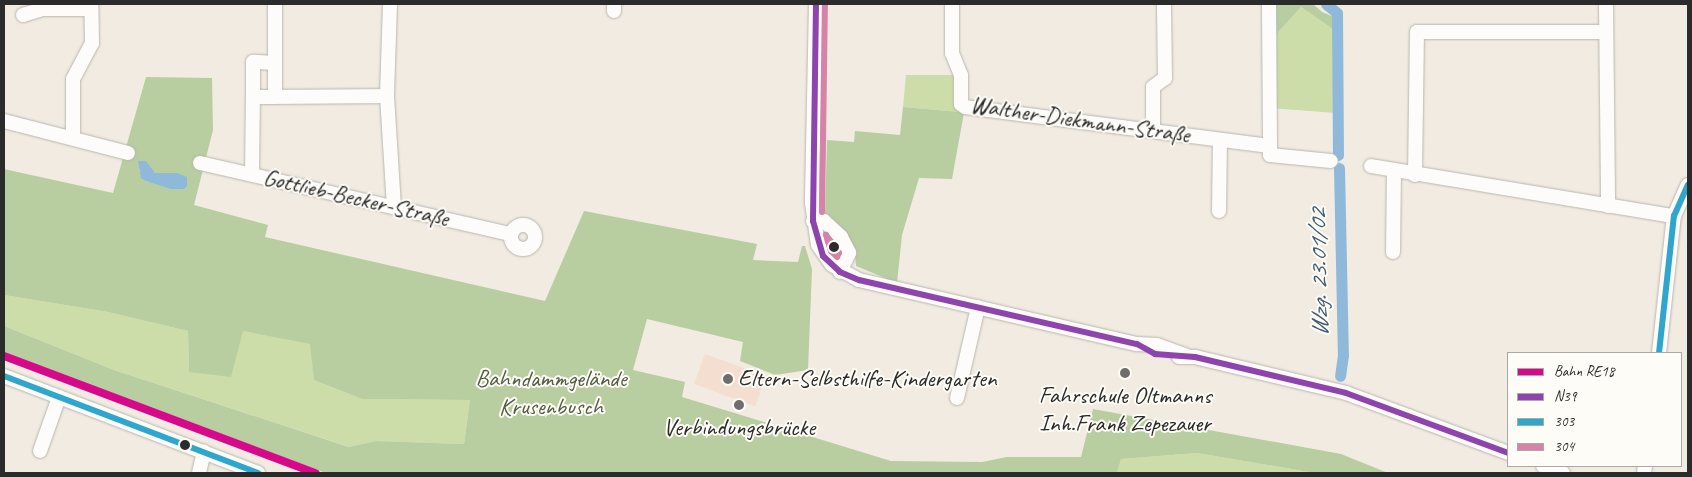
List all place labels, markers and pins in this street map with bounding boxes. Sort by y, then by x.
unlabelled marker [829,242,839,252]
place label: Eltern-Selbsthilfe-Kindergarten [738,365,997,393]
marker: Fahrschule Oltmanns Inh.Frank Zepezauer [1119,367,1131,379]
marker: Eltern-Selbsthilfe-Kindergarten [722,373,734,385]
place label: Fahrschule Oltmanns Inh.Frank Zepezauer [1039,382,1211,438]
marker: Verbindungsbrücke [733,399,745,411]
place label: Verbindungsbrücke [663,414,815,442]
unlabelled marker [180,440,190,450]

